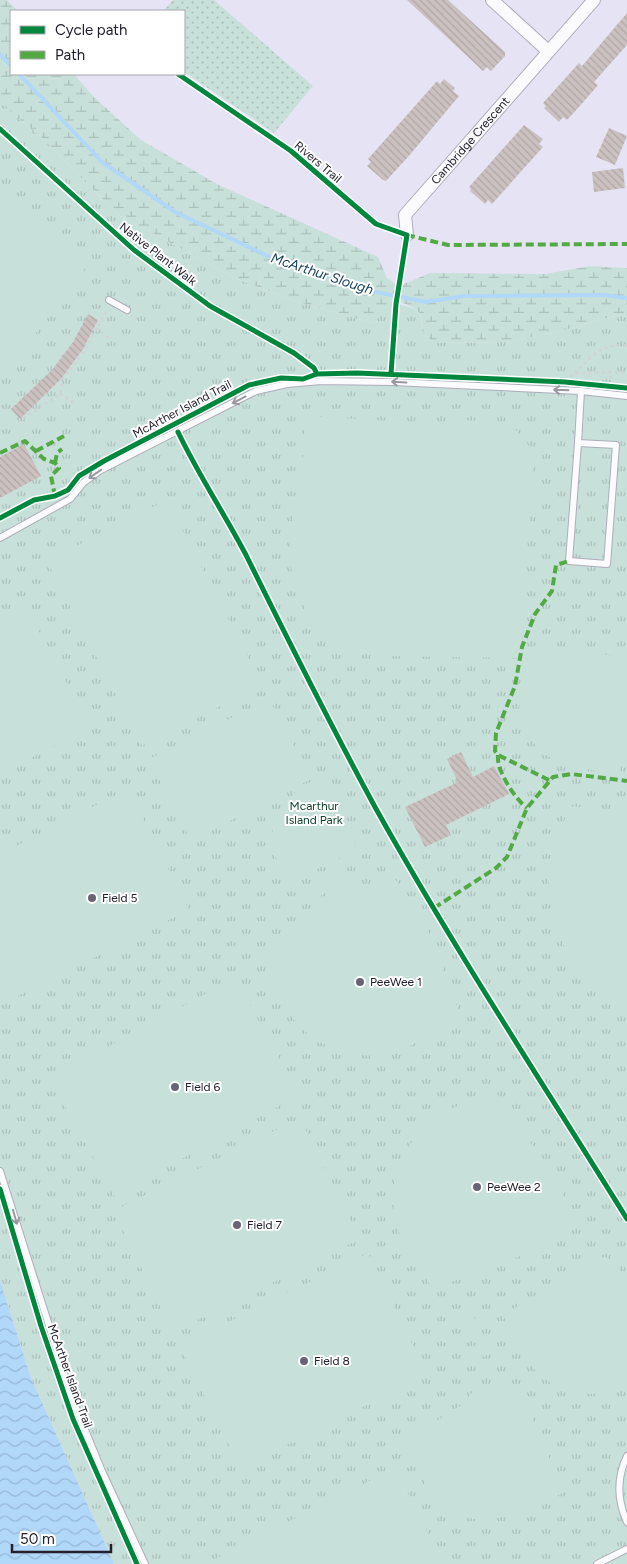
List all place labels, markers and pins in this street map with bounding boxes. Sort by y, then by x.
place label: Field 5 [102,891,137,905]
marker: Field 5 [86,892,98,904]
place label: PeeWee 1 [370,975,422,989]
marker: PeeWee 1 [354,976,366,988]
place label: Field 6 [185,1080,220,1094]
marker: Field 6 [169,1081,181,1093]
place label: PeeWee 2 [487,1180,541,1194]
marker: PeeWee 2 [471,1181,483,1193]
place label: Field 7 [247,1218,282,1232]
marker: Field 7 [231,1219,243,1231]
place label: Field 8 [314,1354,350,1368]
marker: Field 8 [298,1355,310,1367]

